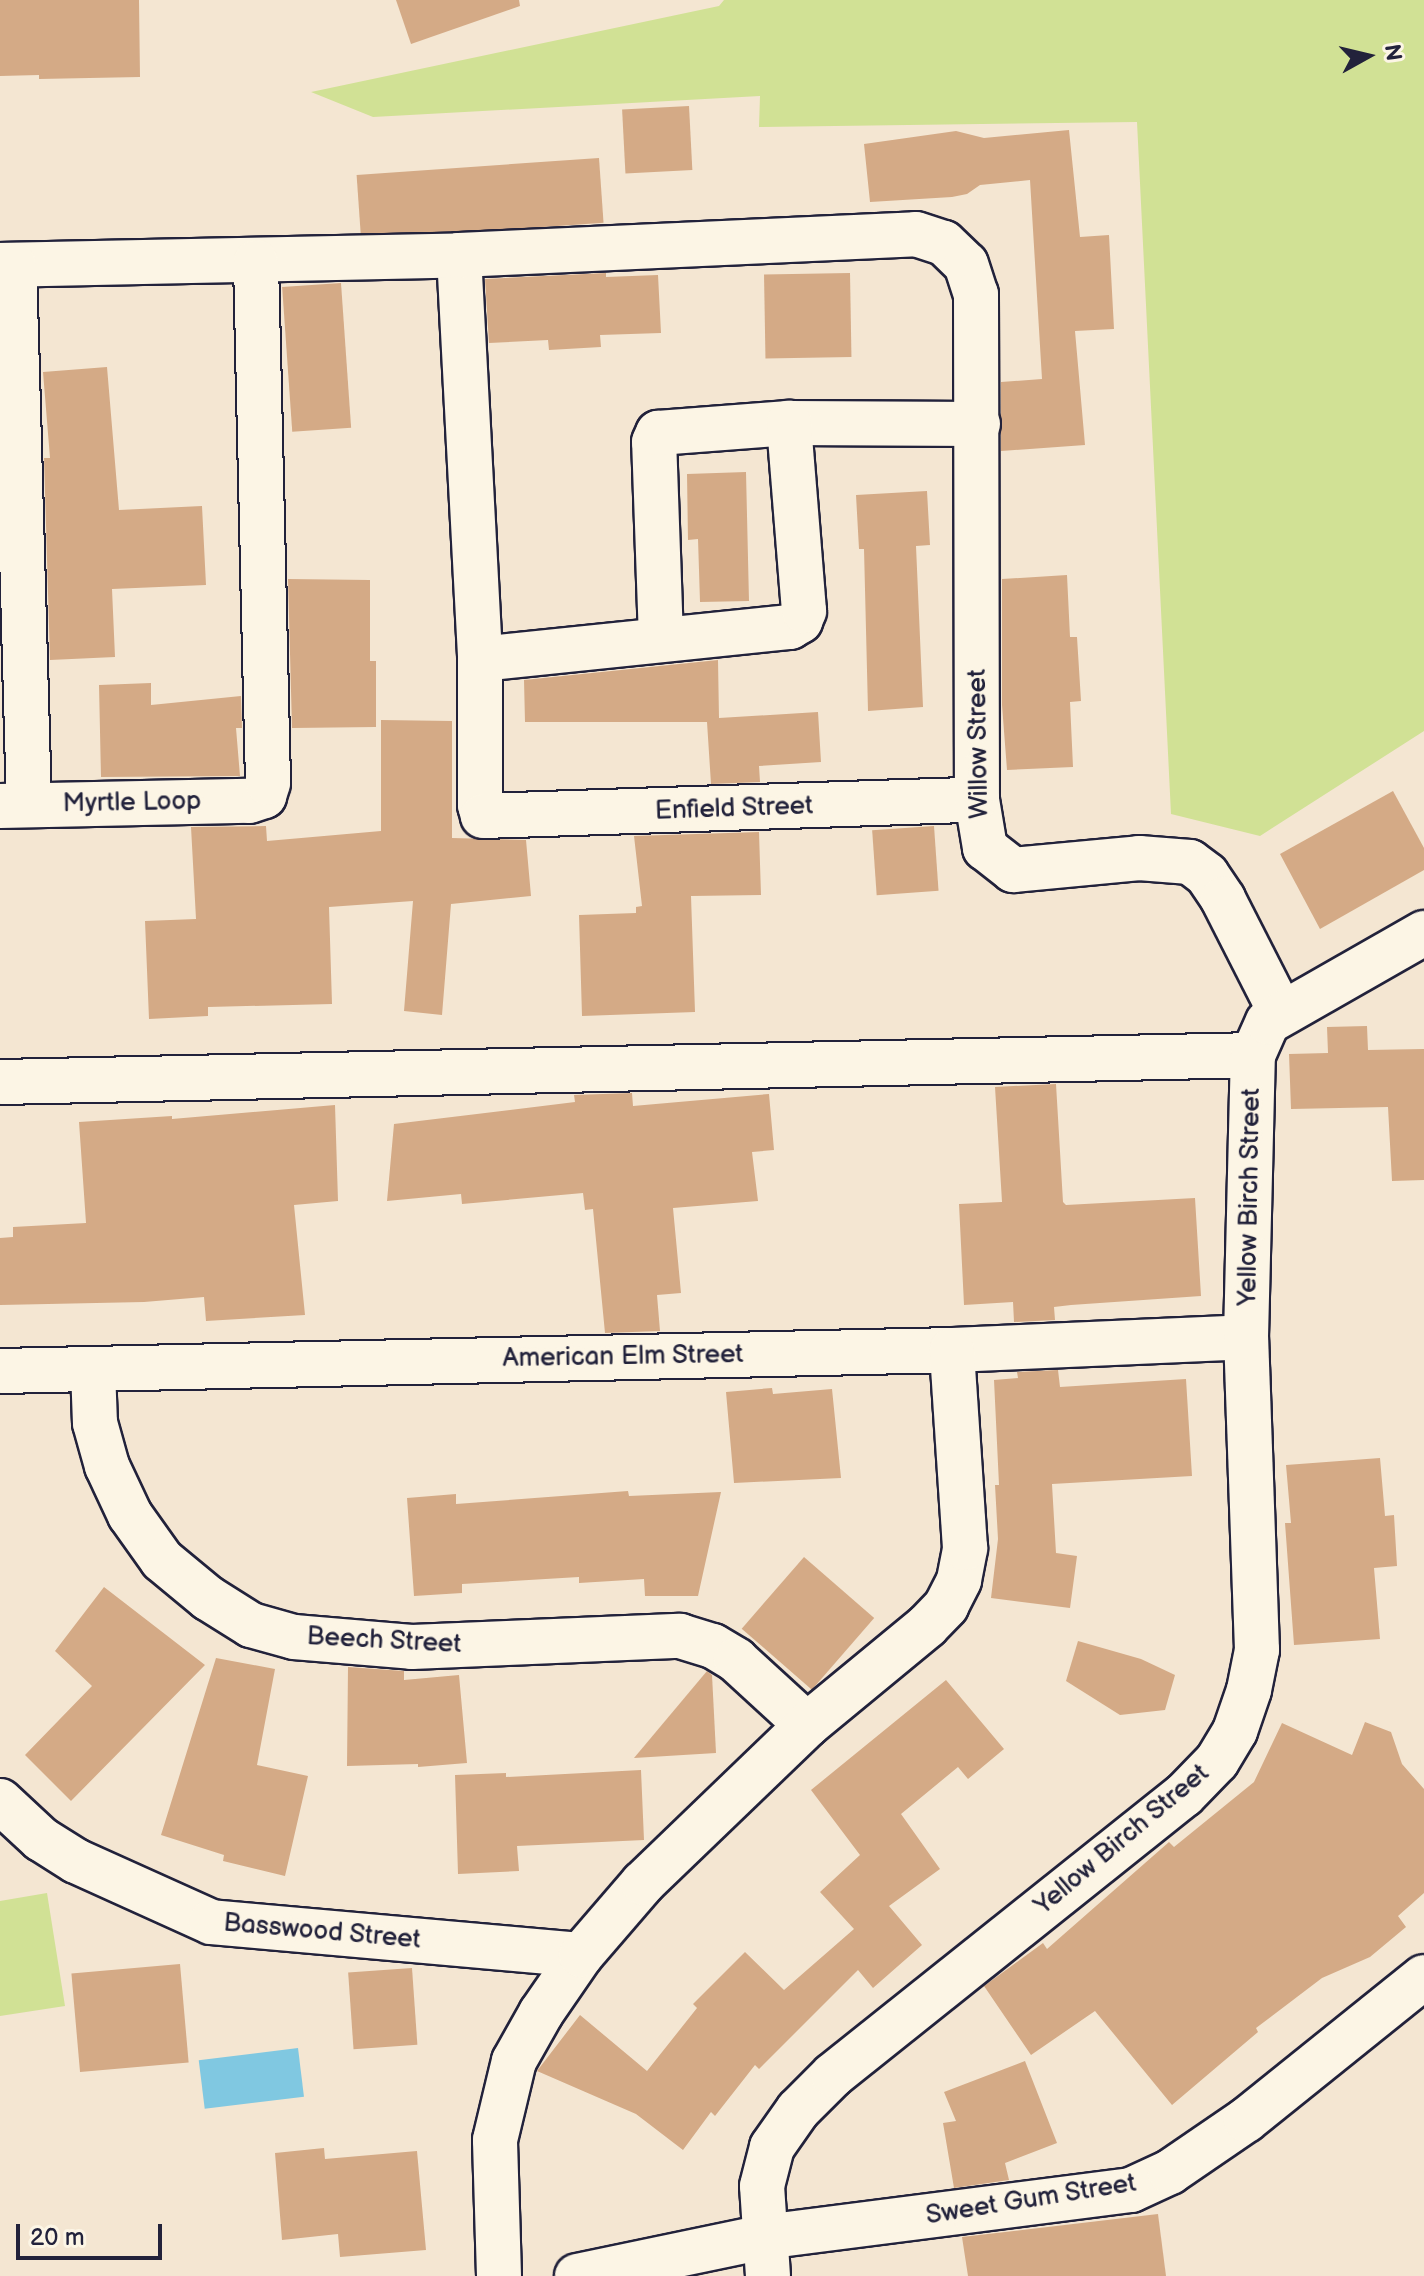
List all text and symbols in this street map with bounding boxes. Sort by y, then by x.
north arrow [1328,16,1408,96]
text: N [1378,43,1407,63]
street label: Willow Street [962,669,996,819]
street label: Myrtle Loop [62,786,202,820]
street label: Enfield Street [654,791,814,827]
street label: Yellow Birch Street [1232,1088,1268,1306]
street label: American Elm Street [502,1339,744,1375]
street label: Beech Street [306,1621,462,1661]
street label: Yellow Birch Street [1028,1758,1216,1922]
street label: Basswood Street [222,1908,422,1956]
street label: Sweet Gum Street [924,2168,1138,2232]
scale bar [20,2208,166,2258]
text: 20 m [30,2223,85,2252]

